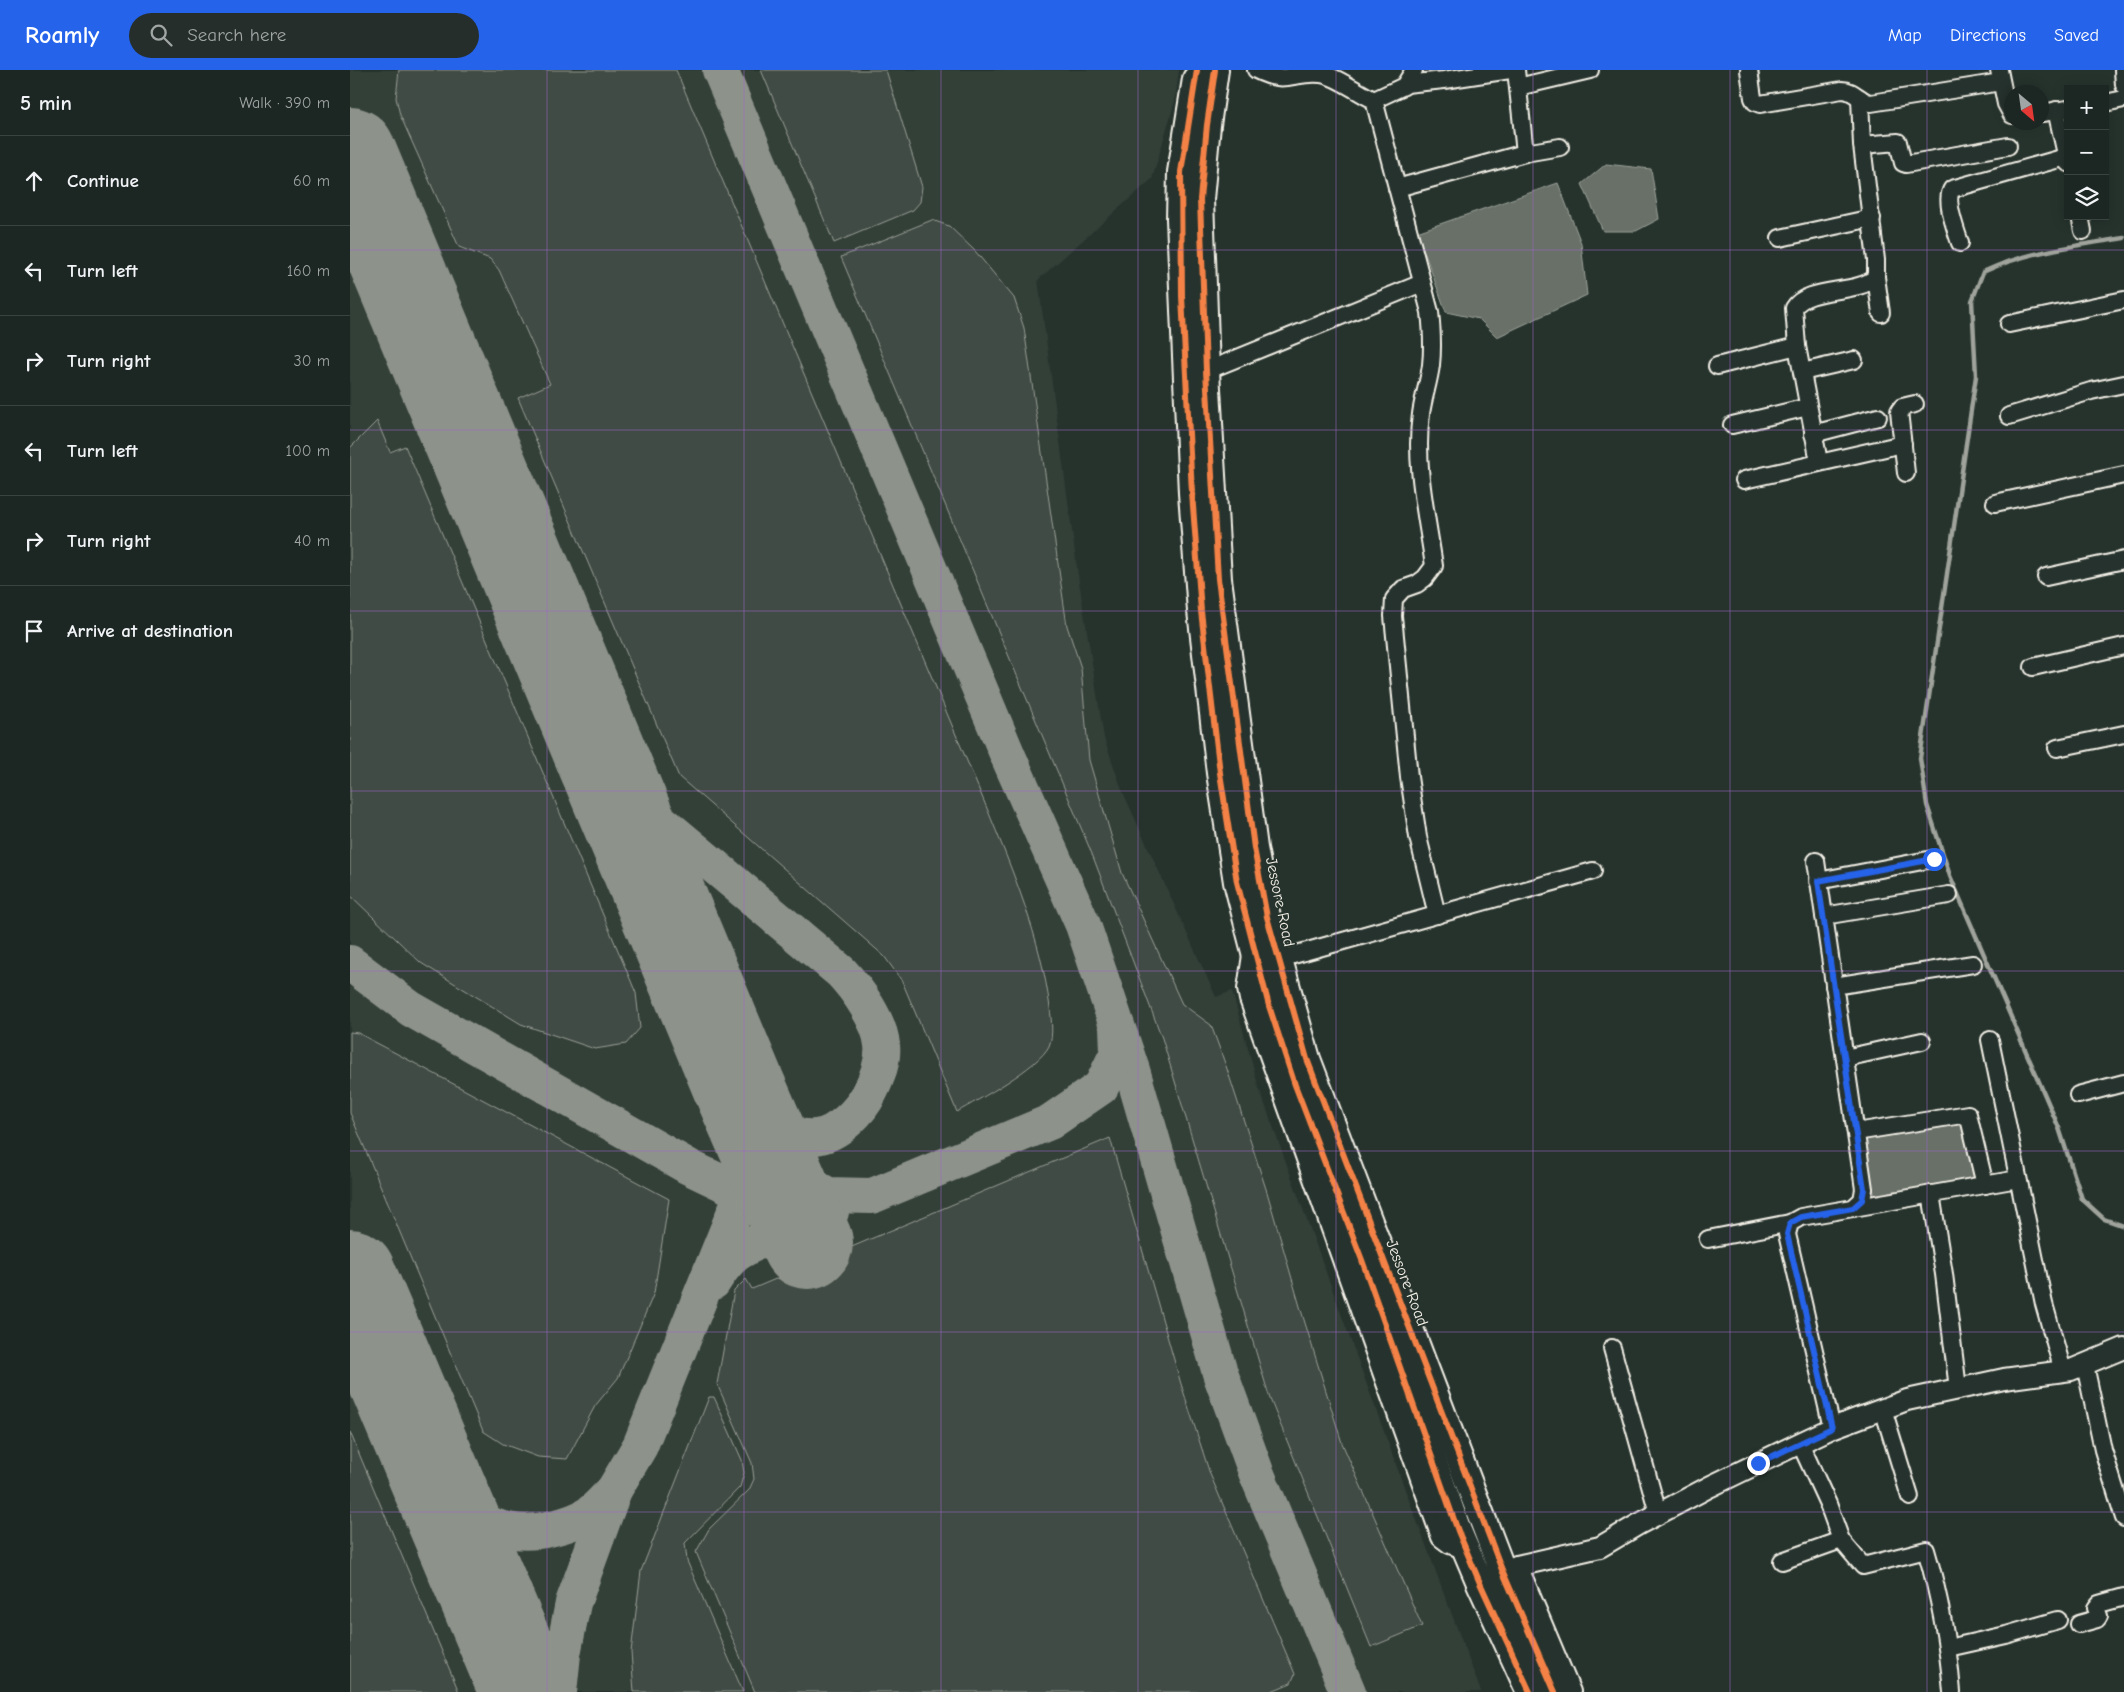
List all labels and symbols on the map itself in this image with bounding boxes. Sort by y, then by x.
north arrow [2004,85,2049,130]
route start [1923,848,1946,871]
street label: Jessore Road [1262,856,1298,948]
street label: Jessore Road [1382,1237,1432,1329]
route end [1747,1452,1770,1475]

